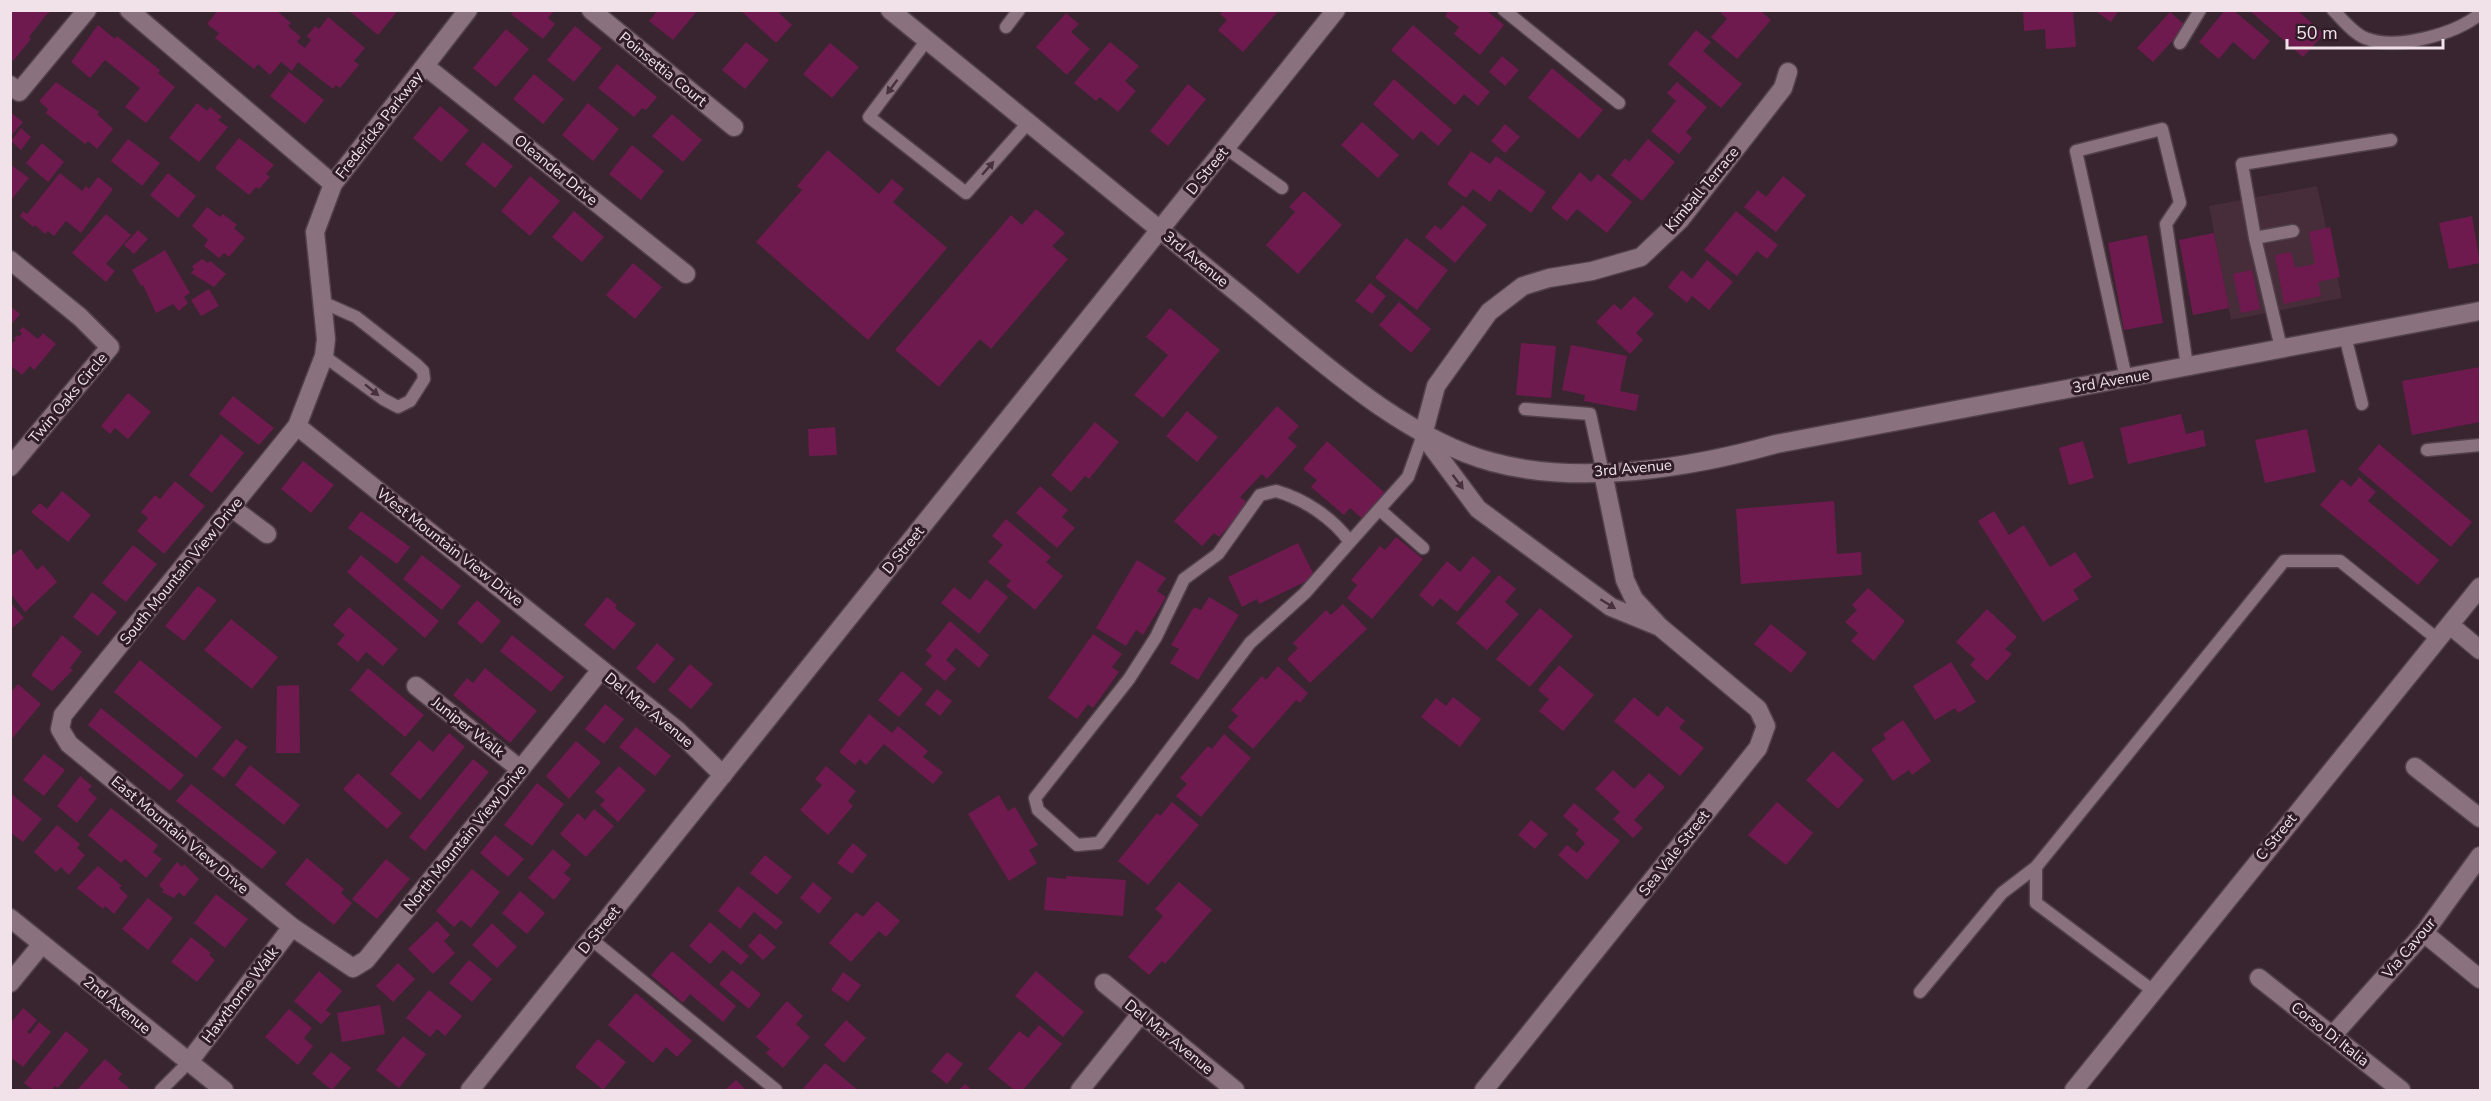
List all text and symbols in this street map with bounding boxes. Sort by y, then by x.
scale bar [2287,12,2443,50]
text: 50 m [2296,21,2338,45]
street label: Poinsettia Court [615,27,712,111]
street label: Fredericka Parkway [331,67,427,183]
one-way arrow [886,79,898,95]
street label: Oleander Drive [510,130,602,210]
street label: D Street [1182,142,1233,199]
street label: Kimball Terrace [1661,143,1743,235]
one-way arrow [981,161,994,176]
street label: 3rd Avenue [1159,227,1233,291]
street label: Twin Oaks Circle [24,348,112,448]
street label: 3rd Avenue [2071,364,2151,398]
one-way arrow [364,383,379,396]
street label: 3rd Avenue [1593,455,1673,481]
one-way arrow [1452,473,1464,489]
street label: West Mountain View Drive [373,483,527,611]
street label: South Mountain View Drive [115,493,247,649]
street label: D Street [878,521,929,578]
one-way arrow [1600,598,1616,609]
street label: Del Mar Avenue [601,668,697,752]
street label: Juniper Walk [427,692,509,762]
street label: North Mountain View Drive [399,760,531,916]
street label: East Mountain View Drive [107,772,253,899]
street label: Sea Vale Street [1634,805,1714,900]
street label: C Street [2251,809,2302,865]
street label: D Street [574,901,625,958]
street label: Via Cavour [2377,913,2441,983]
street label: Hawthorne Walk [197,942,283,1047]
street label: 2nd Avenue [79,972,155,1038]
street label: Del Mar Avenue [1121,995,1217,1079]
street label: Corso Di Italia [2287,997,2373,1071]

